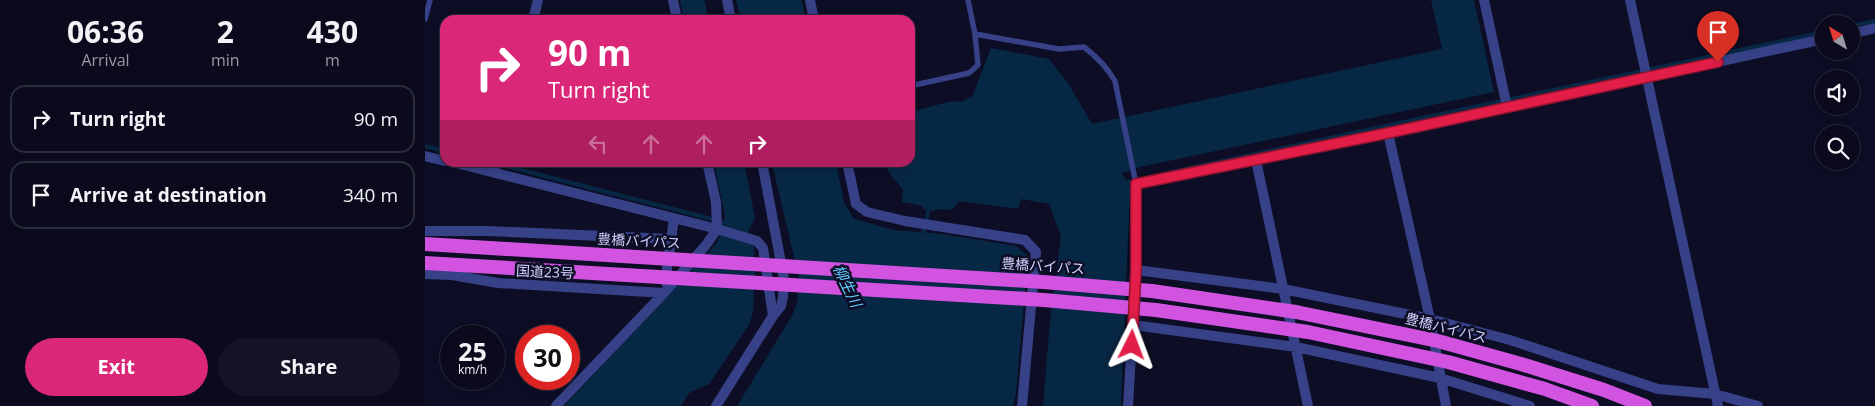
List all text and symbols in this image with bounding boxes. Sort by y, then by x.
text: 06:36 [67,11,144,52]
text: 2 [217,11,234,52]
text: 430 [307,11,358,52]
pin [1697,11,1739,62]
north arrow [1815,15,1860,60]
map controls [1815,15,1860,170]
icon: arrive [1704,18,1732,46]
text: 90 m [548,29,631,76]
icon: right [465,35,530,100]
text: Arrival [81,49,130,71]
text: min [211,49,240,71]
text: m [325,49,340,71]
button: sound [1815,70,1860,115]
text: Turn right [548,74,650,104]
icon: right [27,105,55,133]
text: Turn right [70,106,165,132]
text: 90 m [354,106,398,132]
button: search [1815,125,1860,170]
icon: left [584,130,612,158]
icon: ahead [637,130,665,158]
icon: ahead [690,130,718,158]
icon: right [743,130,771,158]
icon: arrive [27,181,55,209]
text: Arrive at destination [70,182,267,208]
text: 340 m [343,182,398,208]
street label: 豊橋バイパス [597,229,681,252]
street label: 豊橋バイパス [1001,253,1085,278]
street label: 国道23号 [516,260,574,283]
water label: 柳生川 [829,261,868,312]
street label: 豊橋バイパス [1403,308,1489,347]
position arrow [1105,318,1157,370]
speed limit sign: 30 [515,325,580,390]
text: 25 [458,334,487,368]
button: Exit [25,338,208,396]
button: Share [218,338,400,396]
text: km/h [458,361,487,378]

